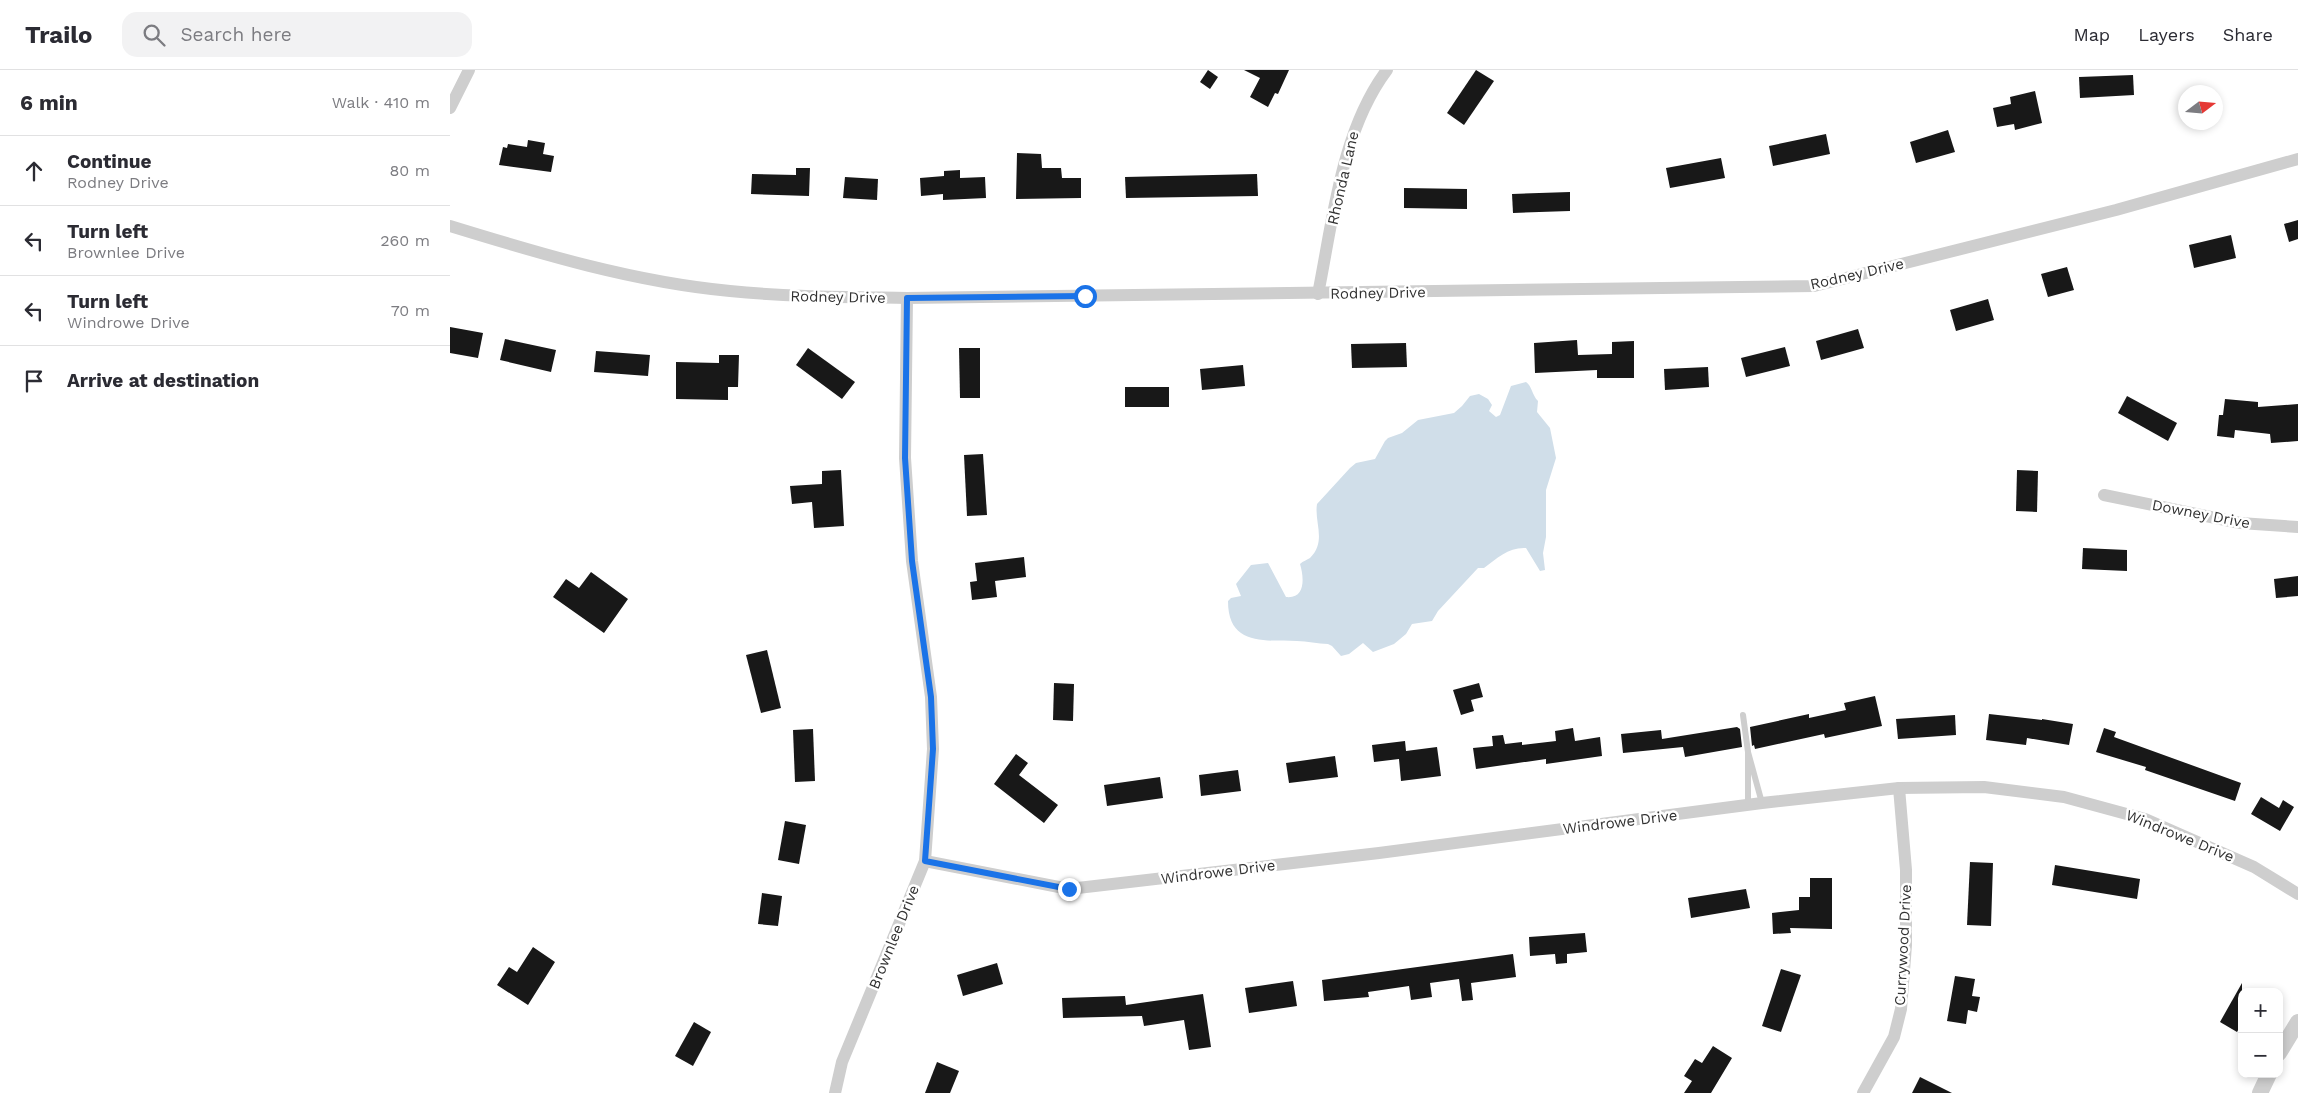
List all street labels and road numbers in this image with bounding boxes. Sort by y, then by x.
street label: Rhonda Lane [1323,129,1363,227]
street label: Rodney Drive [1808,254,1906,294]
street label: Rodney Drive [1330,283,1426,303]
street label: Rodney Drive [790,287,886,307]
street label: Downey Drive [2150,496,2252,532]
street label: Windrowe Drive [1562,806,1678,838]
street label: Windrowe Drive [2123,806,2237,866]
street label: Windrowe Drive [1160,856,1276,888]
street label: Brownlee Drive [865,882,923,992]
street label: Currywood Drive [1891,884,1915,1006]

